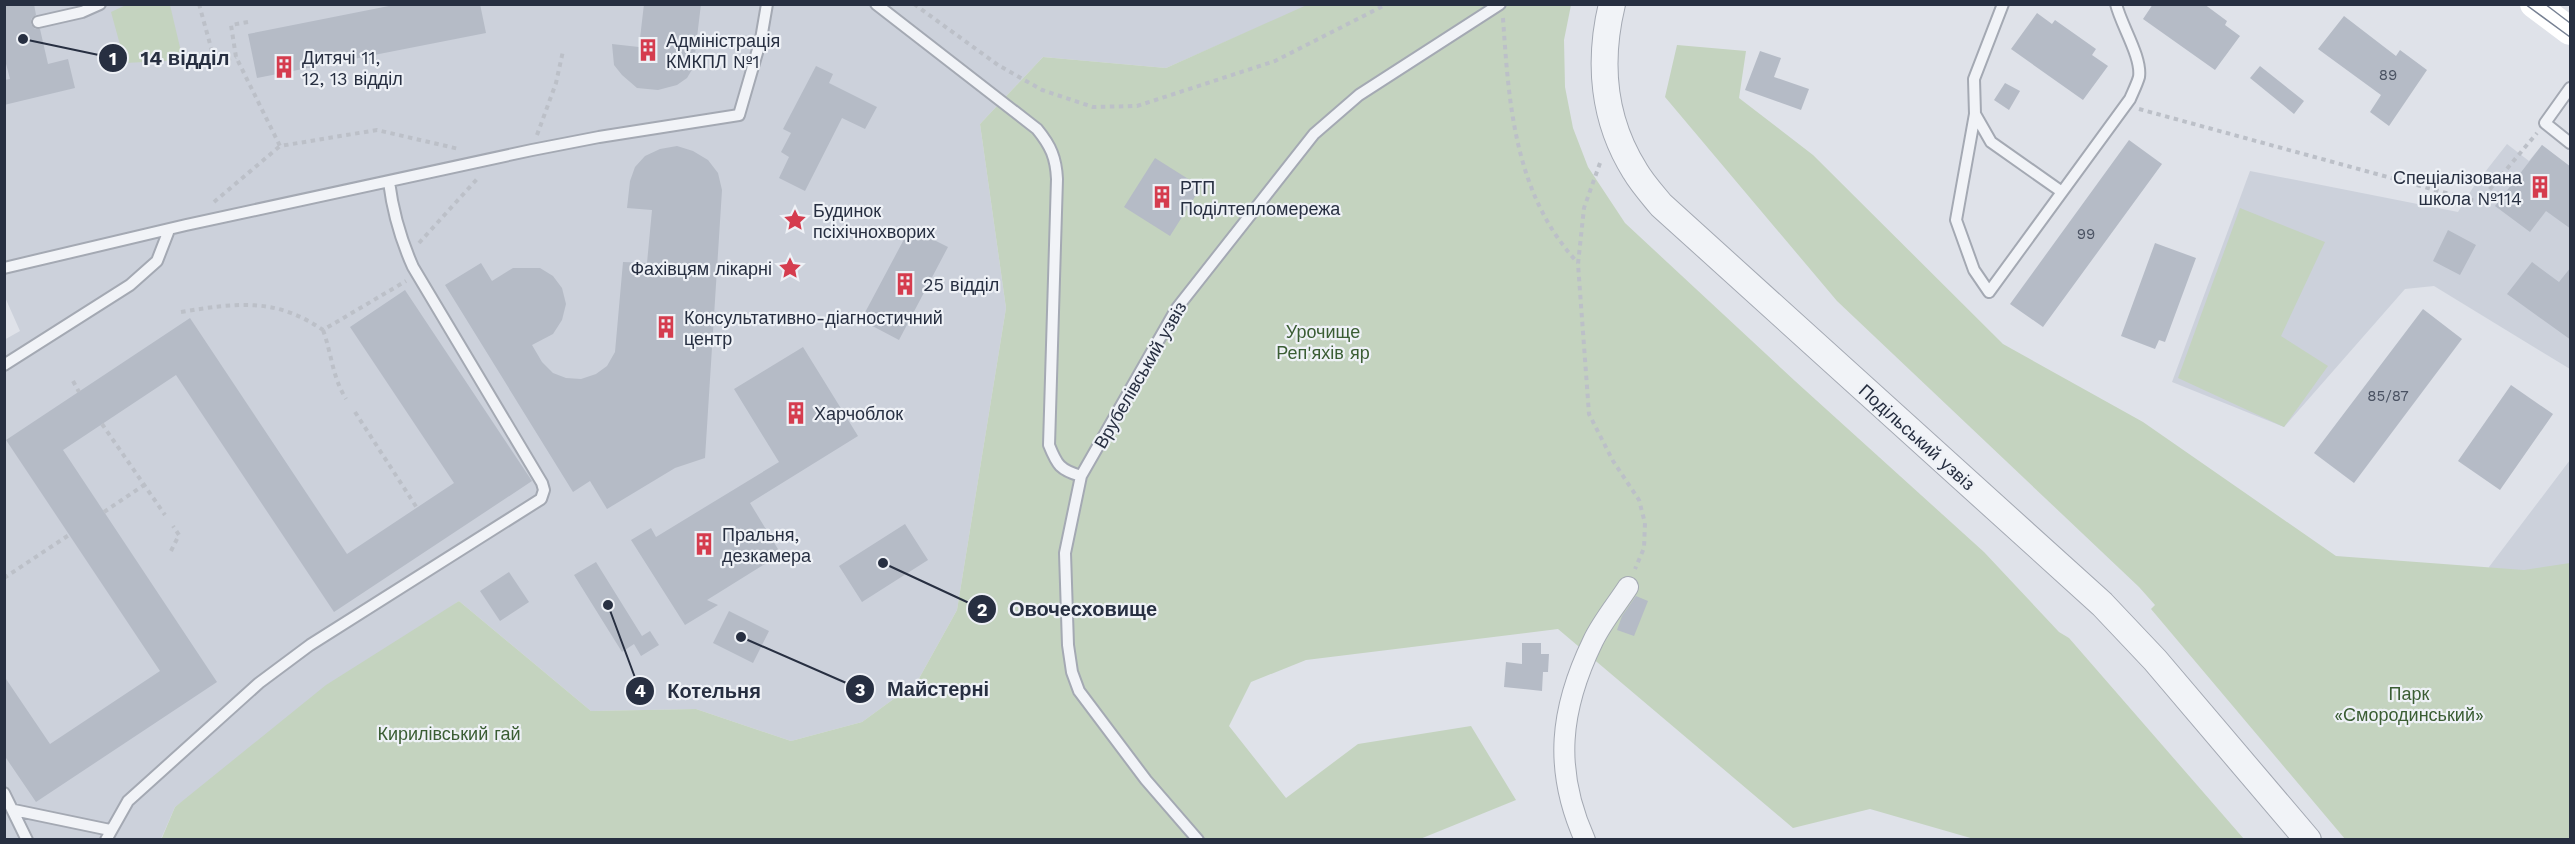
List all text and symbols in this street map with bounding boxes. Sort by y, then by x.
place label: Адміністрація КМКПЛ №1 [666,30,780,72]
building icon: Адміністрація КМКПЛ №1 [635,37,661,63]
callout: 14 відділ [98,39,241,77]
text: 14 відділ [141,46,229,70]
place label: Дитячі 11, 12, 13 відділ [302,47,403,89]
text: 1 [109,48,117,69]
building icon: Дитячі 11, 12, 13 відділ [271,54,297,80]
house number: 89 [2379,66,2397,84]
place label: Спеціалізована школа №114 [2393,167,2523,209]
building icon: Спеціалізована школа №114 [2527,174,2553,200]
place label: РТП Поділтепломережа [1180,177,1341,219]
building icon: РТП Поділтепломережа [1149,184,1175,210]
place label: Будинок псіхічнохворих [813,200,935,242]
place icon: Будинок псіхічнохворих [782,207,808,233]
house number: 99 [2077,225,2095,243]
place icon: Фахівцям лікарні [777,255,803,281]
place label: Фахівцям лікарні [630,258,772,279]
building icon: 25 відділ [892,271,918,297]
place label: 25 відділ [923,274,999,295]
street label: Врубелівський узвіз [1089,298,1191,452]
place label: Консультативно-діагностичний центр [684,307,943,349]
building icon: Консультативно-діагностичний центр [653,314,679,340]
park label: Урочище Реп'яхів яр [1276,321,1370,363]
street label: Подільський узвіз [1855,380,1979,494]
house number: 85/87 [2367,387,2409,405]
building icon: Харчоблок [783,400,809,426]
place label: Харчоблок [814,403,903,424]
place label: Пральня, дезкамера [722,524,812,566]
building icon: Пральня, дезкамера [691,531,717,557]
callout: Овочесховище [967,590,1169,628]
text: Овочесховище [1009,597,1157,621]
text: 2 [977,599,987,620]
callout: Майстерні [845,670,1001,708]
callout: Котельня [625,672,772,710]
text: Майстерні [887,677,989,701]
text: Котельня [667,679,761,703]
text: 3 [855,679,865,700]
text: 4 [634,680,646,701]
park label: Парк «Смородинський» [2334,683,2484,725]
park label: Кирилівський гай [377,723,521,744]

